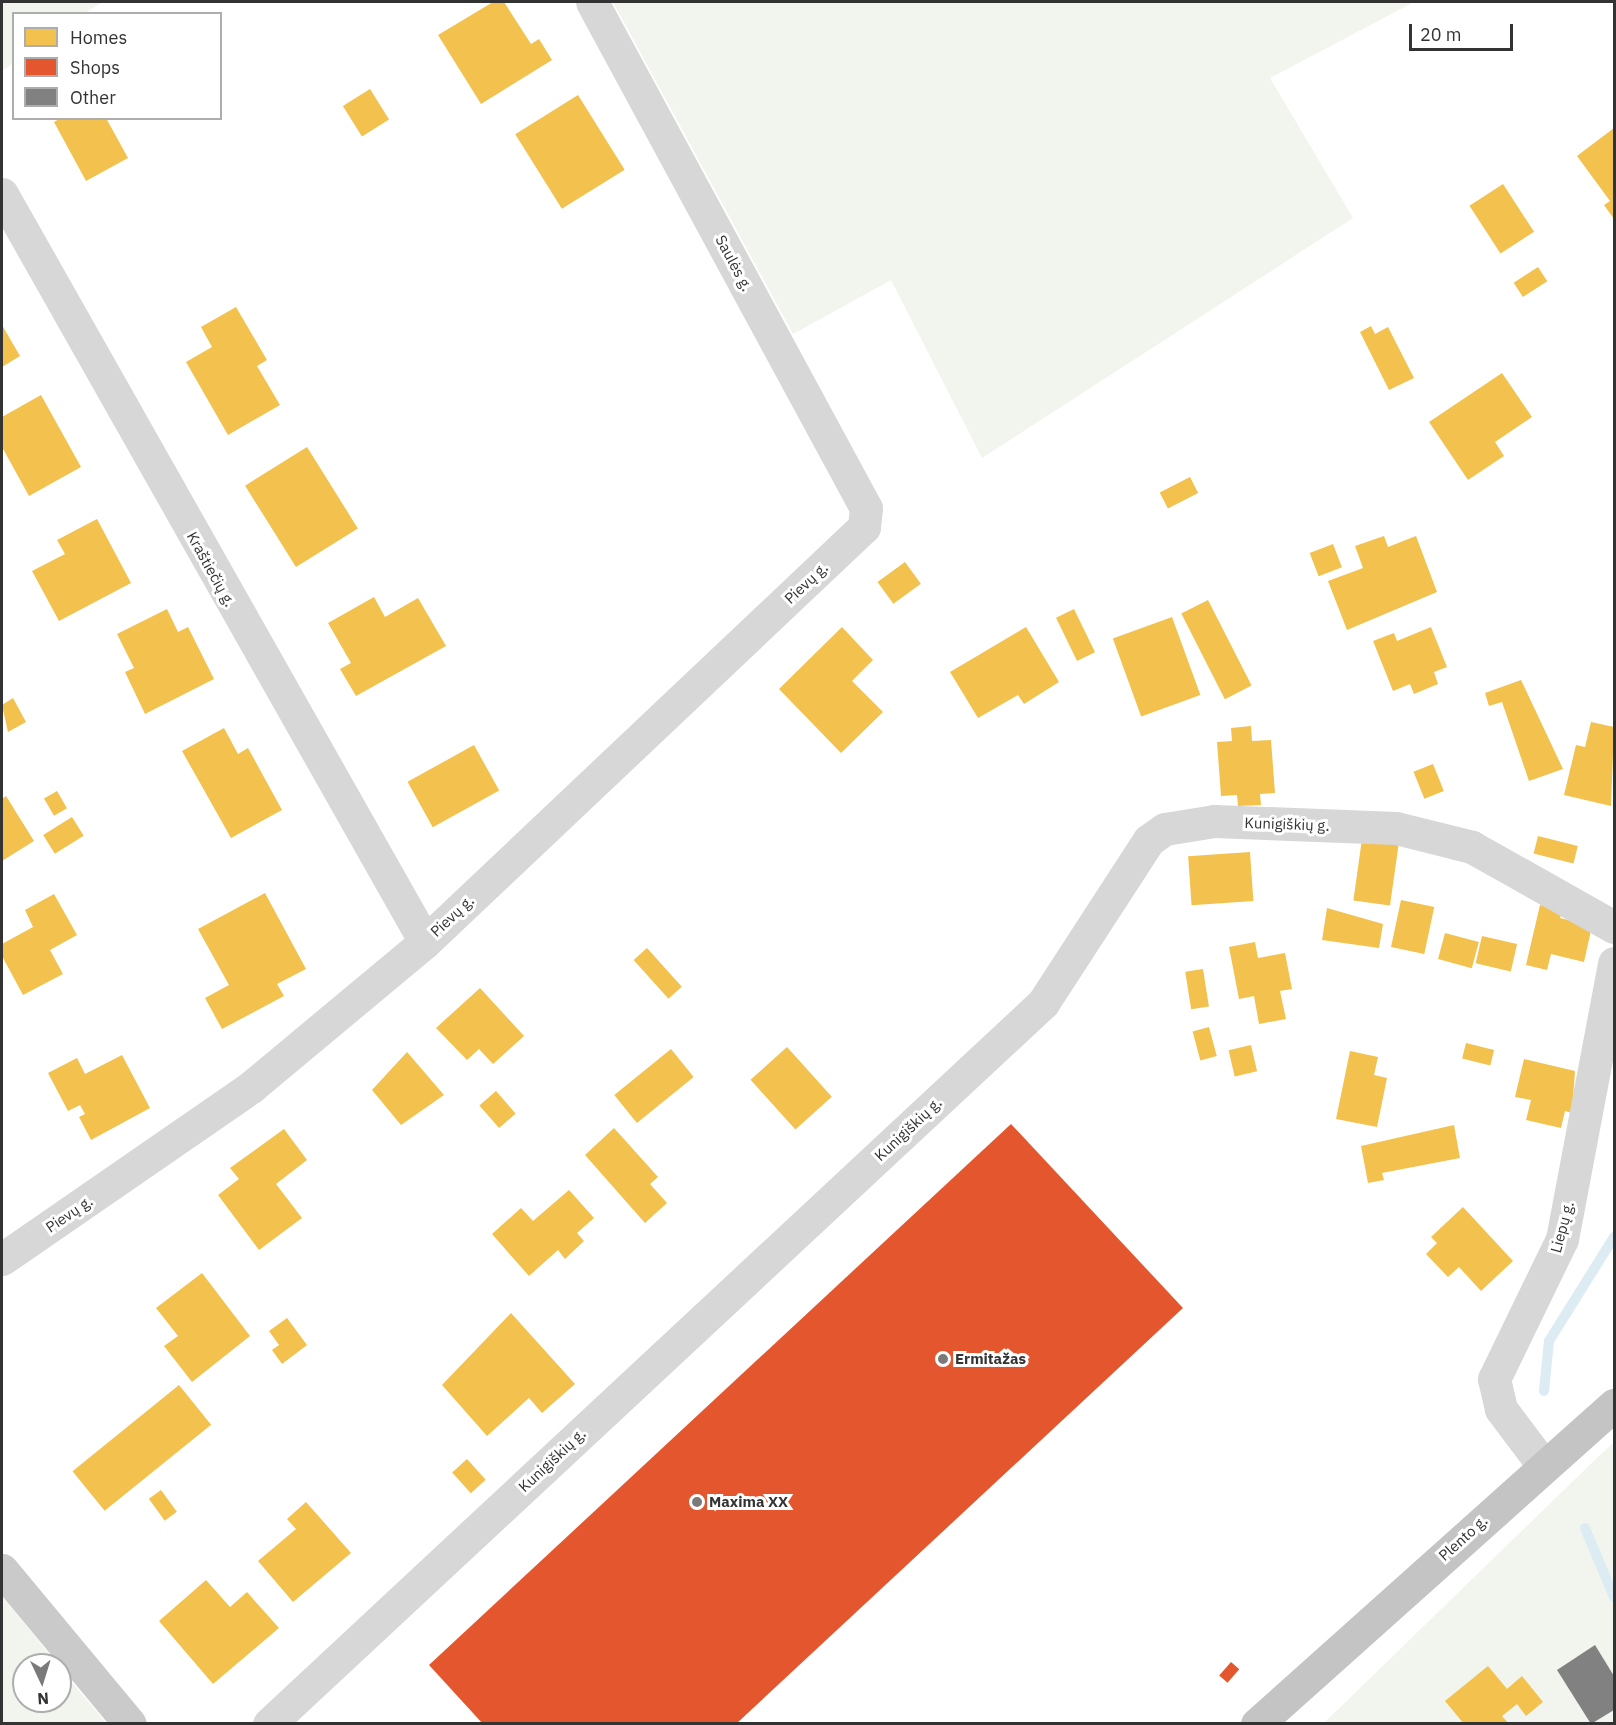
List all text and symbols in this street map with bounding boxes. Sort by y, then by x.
legend [12,12,222,120]
scale bar [1412,12,1516,50]
text: 20 m [1420,23,1462,46]
text: Homes [70,26,127,49]
text: Shops [70,56,120,79]
text: Other [70,86,116,109]
street label: Saulės g. [712,232,756,294]
street label: Kraštiečių g. [183,528,239,610]
street label: Pievų g. [781,558,831,608]
street label: Kunigiškių g. [1244,814,1330,834]
street label: Pievų g. [427,891,477,941]
street label: Kunigiškių g. [871,1093,945,1165]
street label: Pievų g. [42,1192,96,1236]
street label: Liepų g. [1547,1199,1577,1255]
place label: Ermitažas [955,1350,1026,1368]
marker: Ermitažas [936,1352,950,1366]
street label: Kunigiškių g. [515,1424,589,1496]
place label: Maxima XX [709,1493,788,1511]
marker: Maxima XX [690,1495,704,1509]
street label: Plento g. [1435,1511,1491,1565]
north arrow [12,1653,72,1713]
text: N [37,1689,50,1709]

